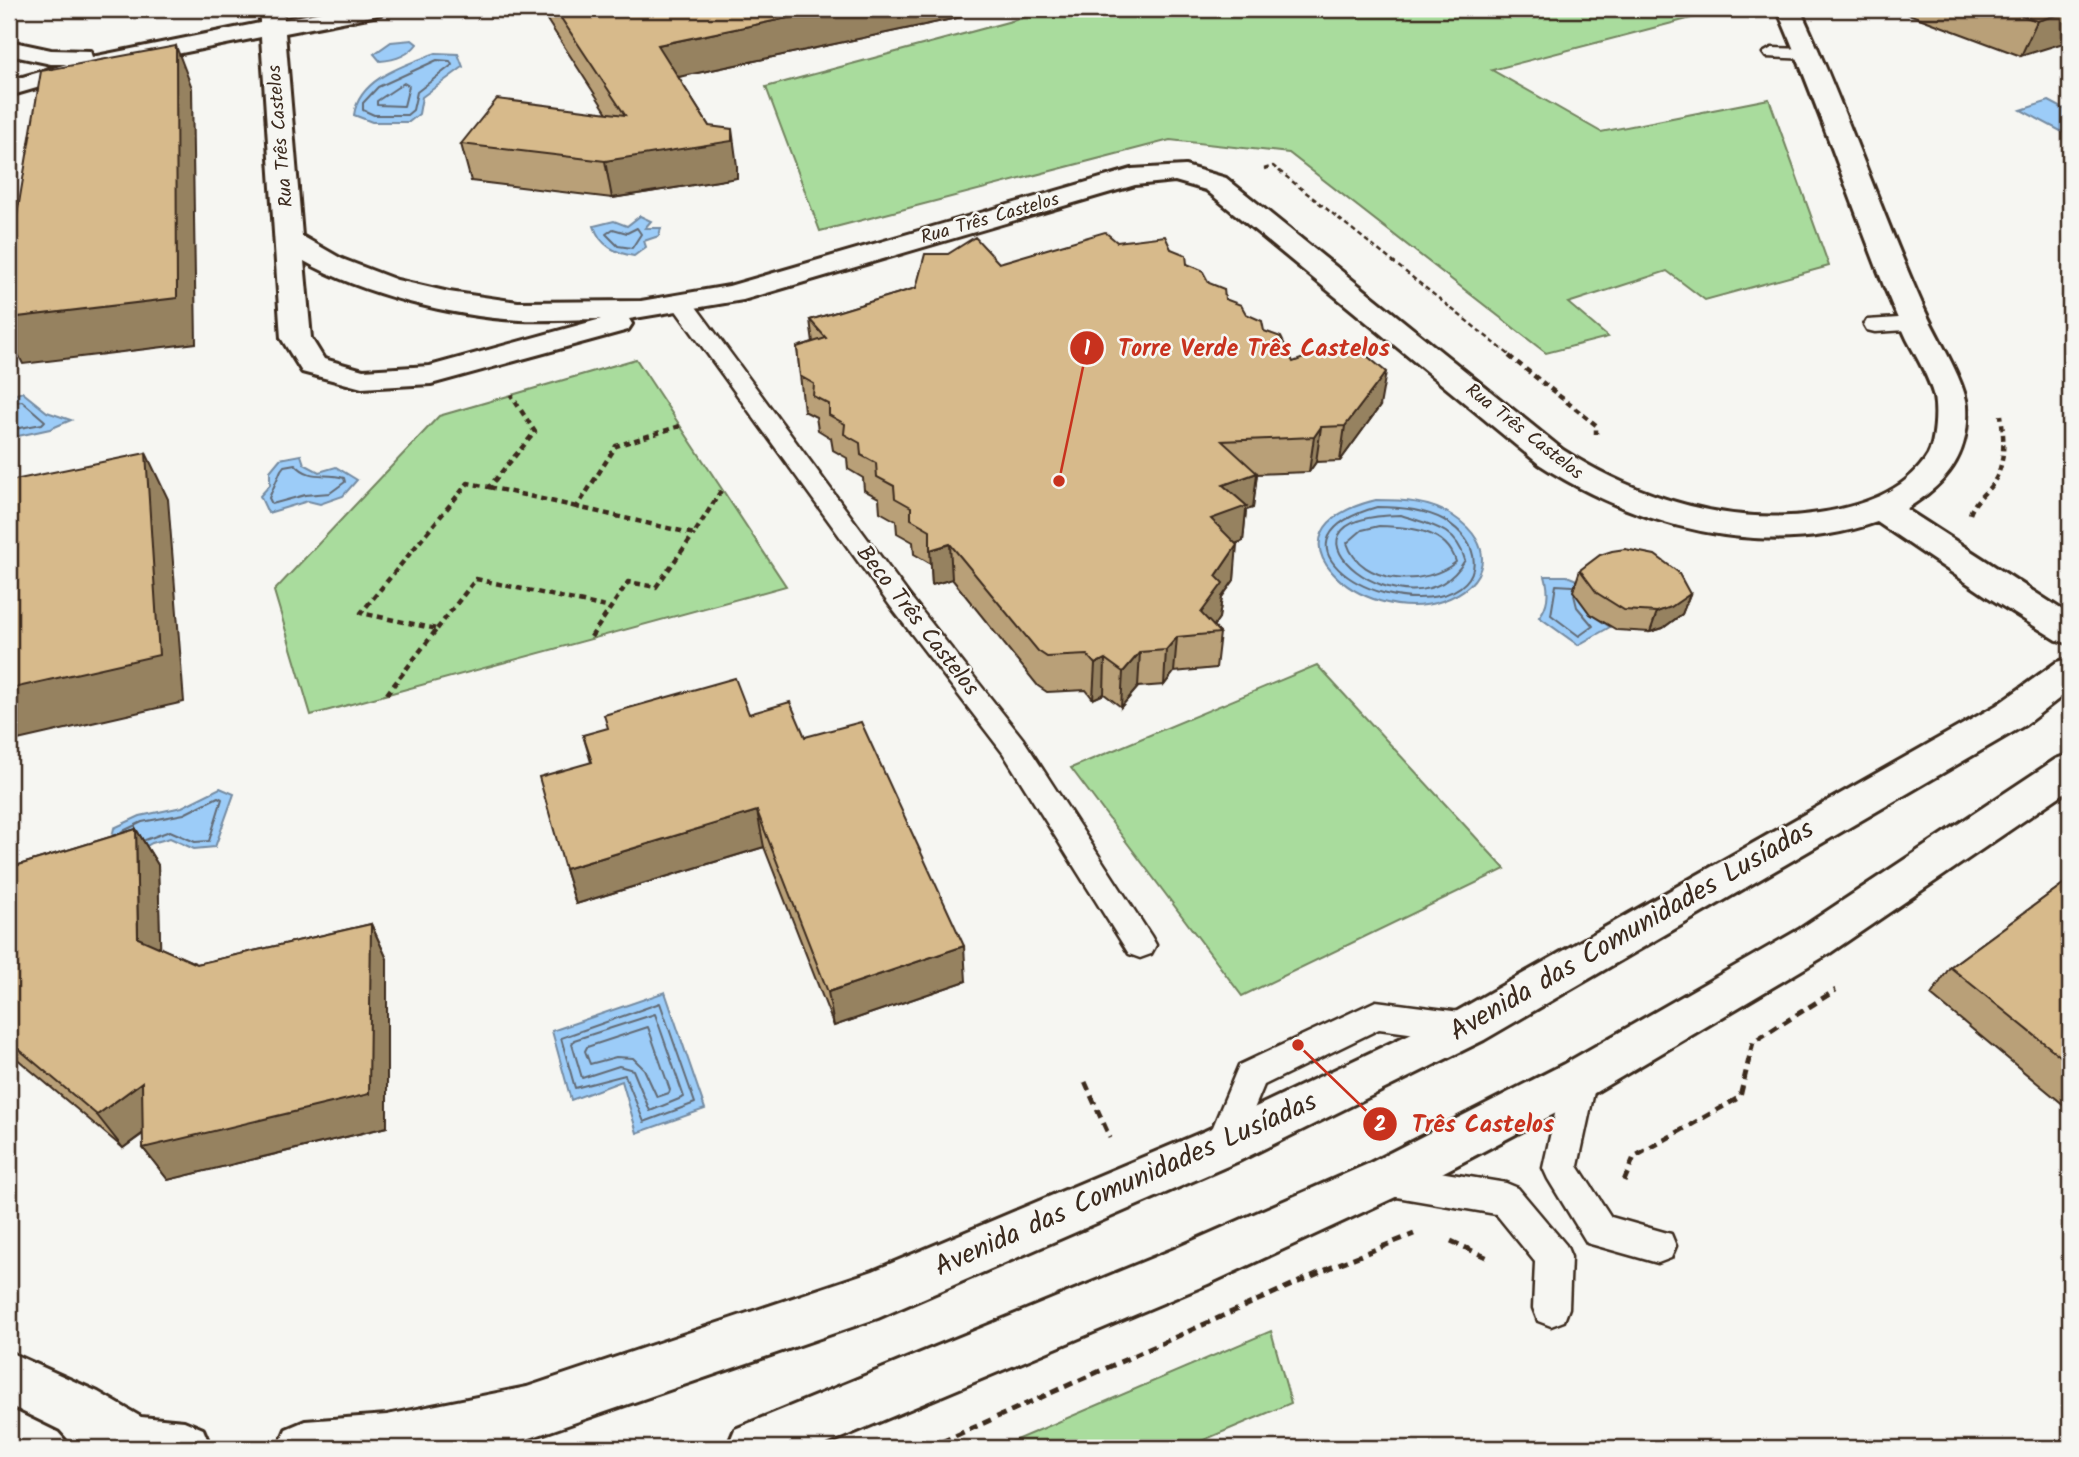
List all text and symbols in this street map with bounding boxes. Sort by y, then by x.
street label: Rua Três Castelos [260,64,302,208]
street label: Rua Três Castelos [917,185,1063,253]
callout: Torre Verde Três Castelos [1069,326,1404,371]
text: Torre Verde Três Castelos [1118,330,1390,369]
text: 1 [1084,333,1091,366]
street label: Rua Três Castelos [1458,376,1590,488]
street label: Beco Três Castelos [846,538,988,704]
street label: Avenida das Comunidades Lusíadas [1441,808,1823,1054]
street label: Avenida das Comunidades Lusíadas [927,1080,1325,1290]
callout: Três Castelos [1362,1101,1568,1146]
text: Três Castelos [1412,1106,1554,1145]
text: 2 [1374,1109,1386,1142]

